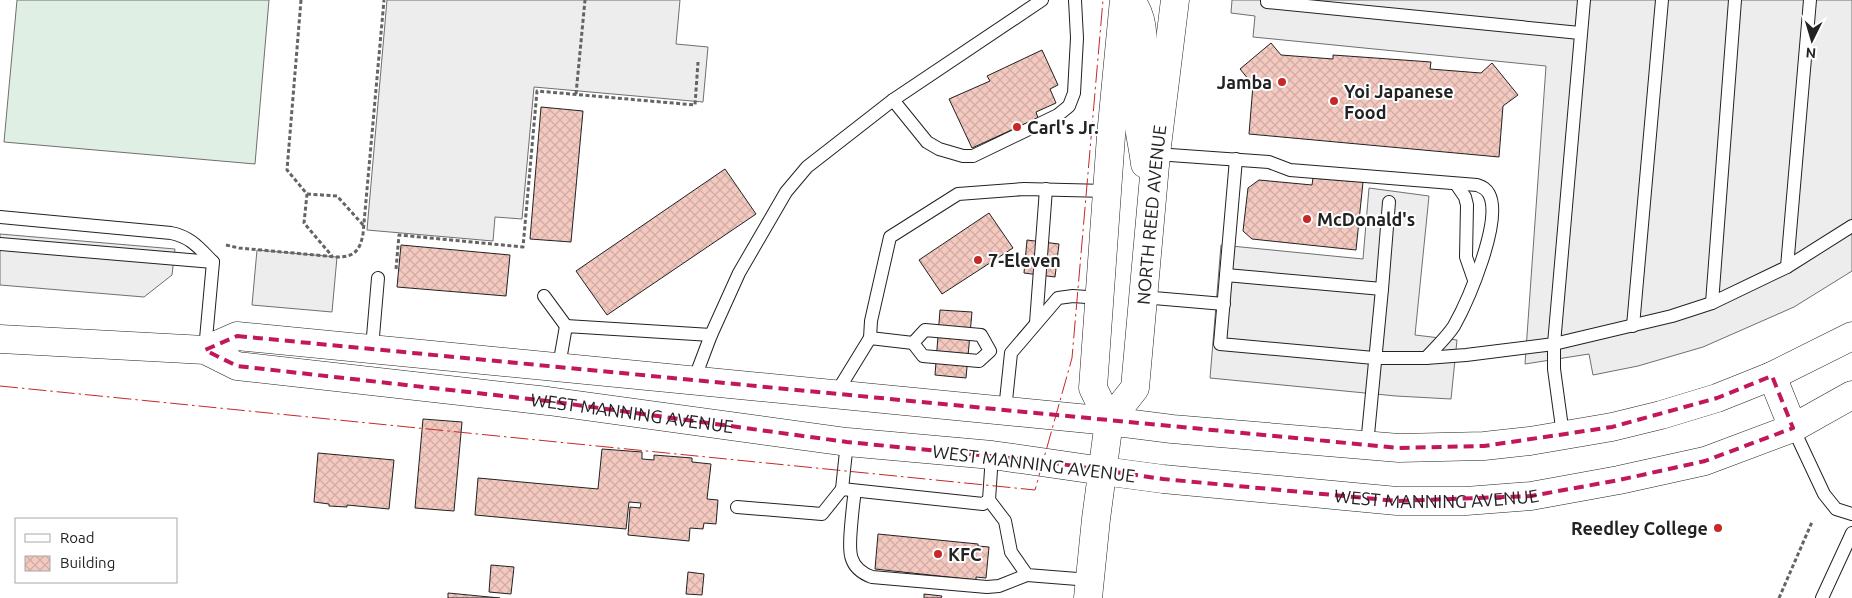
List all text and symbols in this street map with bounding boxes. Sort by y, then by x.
north arrow [1787,15,1837,65]
text: N [1805,45,1817,61]
place label: Jamba [1217,72,1272,92]
marker: Jamba [1276,76,1288,88]
place label: Yoi Japanese Food [1344,81,1454,122]
marker: Yoi Japanese Food [1328,95,1340,107]
place label: Carl's Jr. [1027,117,1099,137]
marker: Carl's Jr. [1011,121,1023,133]
street label: NORTH REED AVENUE [1133,124,1170,306]
place label: McDonald's [1317,209,1415,229]
marker: McDonald's [1301,213,1313,225]
place label: 7-Eleven [988,250,1061,270]
marker: 7-Eleven [972,254,984,266]
street label: WEST MANNING AVENUE [530,389,735,436]
street label: WEST MANNING AVENUE [931,441,1137,485]
street label: WEST MANNING AVENUE [1334,485,1540,511]
legend [15,518,178,583]
place label: Reedley College [1571,518,1708,538]
marker: Reedley College [1712,522,1724,534]
text: Road [60,529,95,546]
place label: KFC [948,544,982,564]
marker: KFC [932,548,944,560]
text: Building [60,554,115,571]

